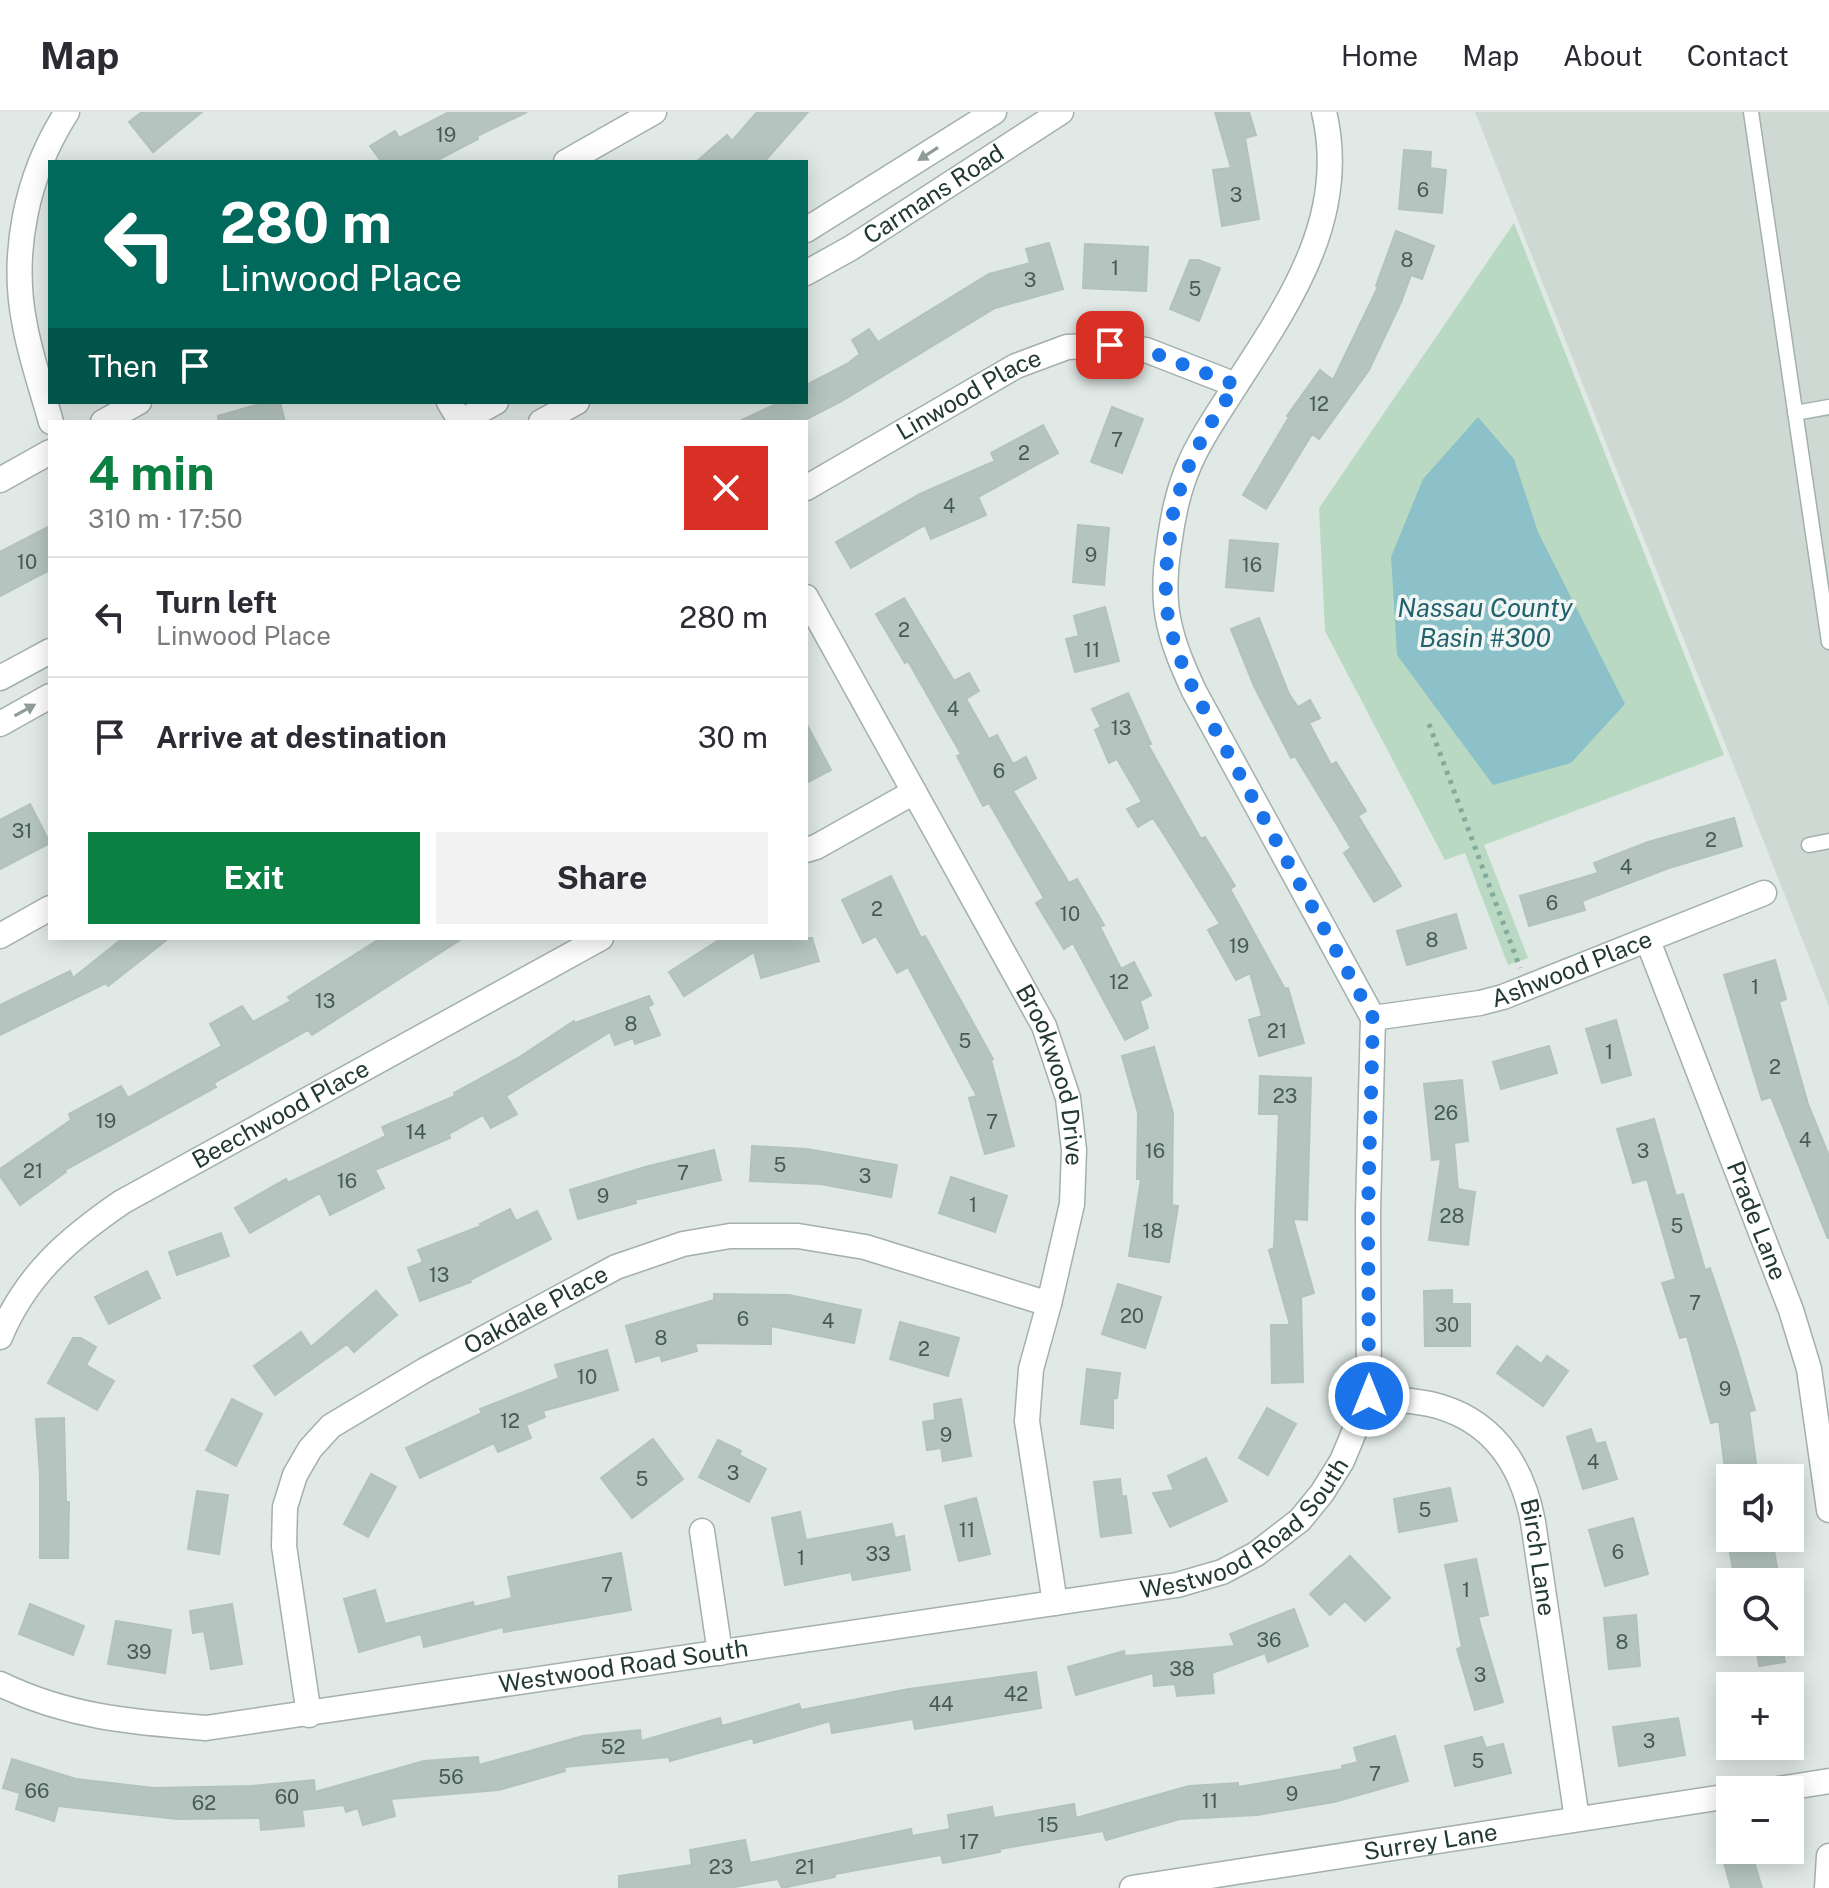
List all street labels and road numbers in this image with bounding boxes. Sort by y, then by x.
street label: Carmans Road [858,138,1009,249]
street label: Linwood Place [891,343,1045,445]
street label: Ashwood Place [1489,924,1656,1012]
street label: Brookwood Drive [1011,979,1089,1166]
street label: Beechwood Place [187,1054,374,1174]
street label: Prade Lane [1722,1157,1793,1284]
street label: Oakdale Place [459,1259,612,1359]
street label: Westwood Road South [1138,1452,1354,1603]
street label: Birch Lane [1515,1495,1562,1618]
street label: Westwood Road South [497,1633,750,1698]
street label: Surrey Lane [1361,1817,1499,1865]

